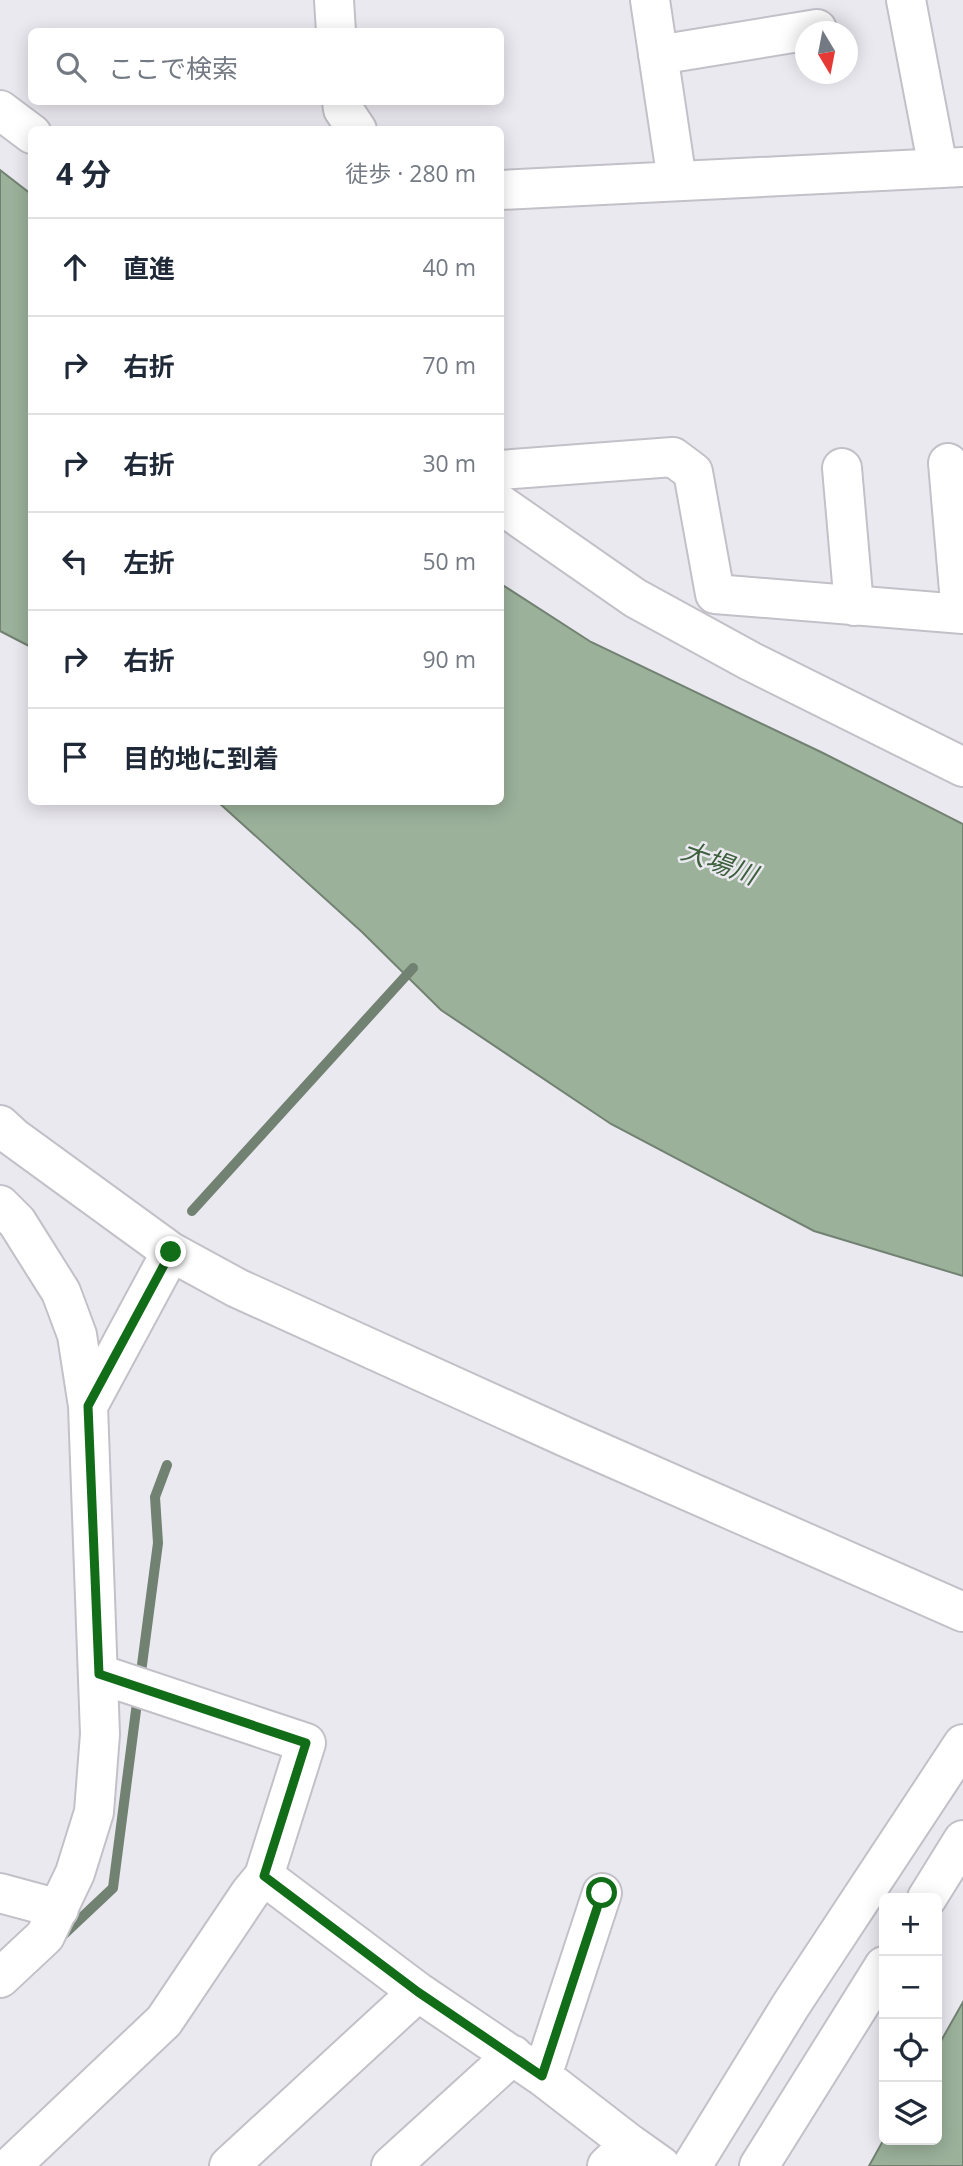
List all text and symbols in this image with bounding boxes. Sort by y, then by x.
north arrow [795,21,858,84]
search box [28,28,504,105]
icon: search [52,48,90,86]
text: ここで検索 [108,50,238,86]
text: 4 分 [56,153,111,194]
text: 徒歩 · 280 m [345,157,476,189]
icon: ahead [56,248,94,286]
text: 直進 [123,250,175,286]
text: 40 m [422,251,476,283]
icon: right [56,346,94,384]
text: 右折 [123,348,175,384]
text: 70 m [422,349,476,381]
icon: right [56,444,94,482]
text: 右折 [123,446,175,482]
text: 30 m [422,447,476,479]
icon: left [56,542,94,580]
text: 左折 [123,544,175,580]
text: 50 m [422,545,476,577]
icon: right [56,640,94,678]
text: 右折 [123,642,175,678]
text: 90 m [422,643,476,675]
icon: arrive [56,738,94,776]
text: 目的地に到着 [123,740,279,776]
water label: 大場川 [677,832,765,893]
route end [155,1236,186,1267]
route start [586,1877,617,1908]
map controls [879,1893,942,2145]
button: + [879,1893,942,1956]
button: − [879,1956,942,2019]
button: locate [879,2019,942,2082]
button: layers [879,2082,942,2145]

